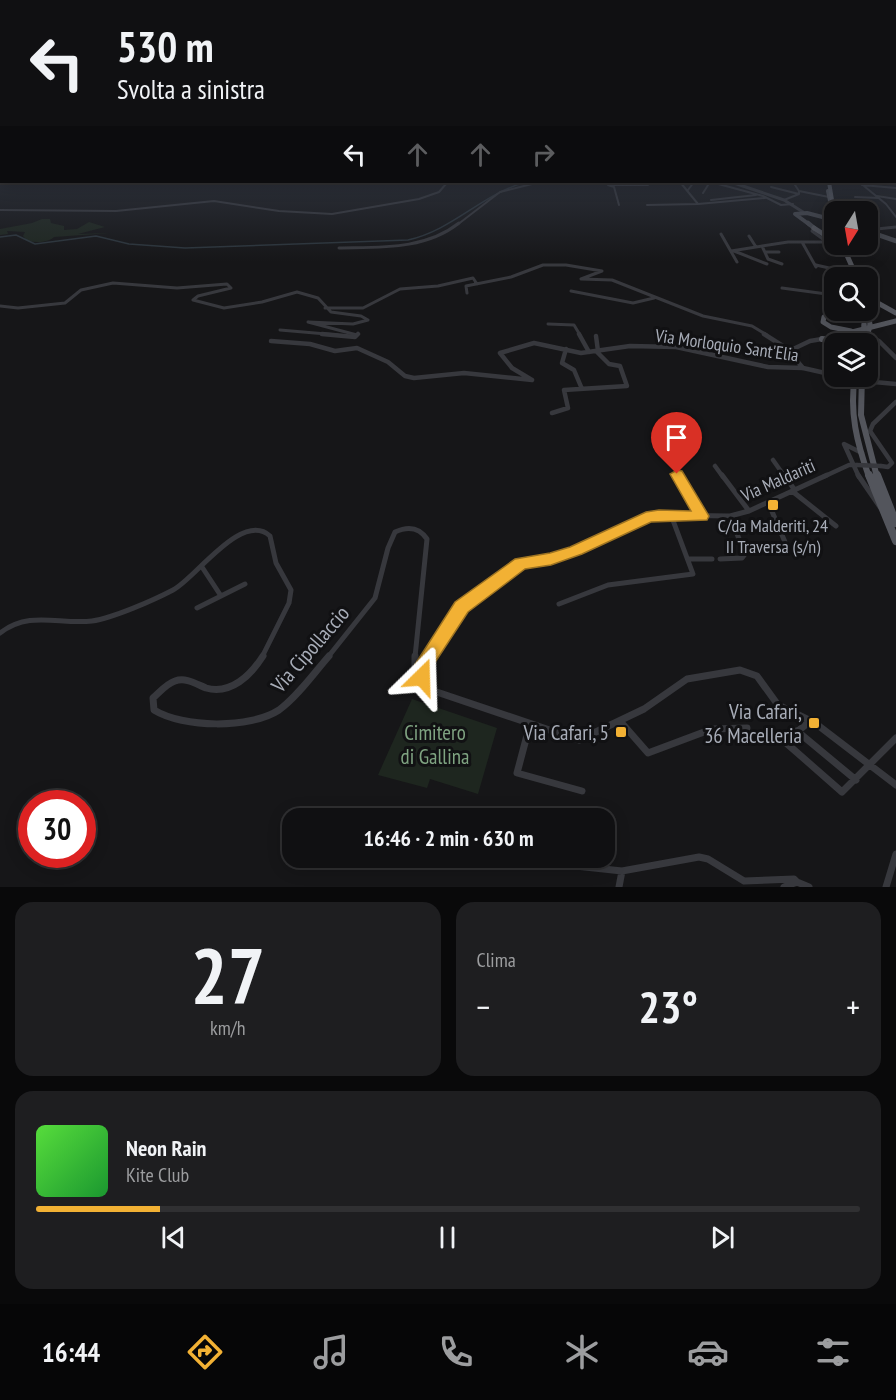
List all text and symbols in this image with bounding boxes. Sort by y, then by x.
text: 530 m [117,19,214,74]
icon: left [18,24,96,102]
text: Svolta a sinistra [117,72,265,106]
icon: left [338,138,371,171]
icon: ahead [401,138,434,171]
icon: ahead [464,138,497,171]
icon: right [527,138,560,171]
north arrow [824,201,878,255]
map controls [824,201,878,387]
button: search [824,267,878,321]
street label: Via Morloquio Sant'Elia [653,323,800,366]
button: layers [824,333,878,387]
pin [651,412,702,474]
icon: arrive [660,421,693,454]
street label: Via Maldariti [736,453,819,507]
marker: C/da Malderiti, 24 II Traversa (s/n) [766,498,780,512]
place label: C/da Malderiti, 24 II Traversa (s/n) [718,514,828,558]
street label: Via Cipollaccio [264,600,355,699]
position arrow [390,645,454,709]
place label: Via Cafari, 36 Macelleria [704,698,802,749]
marker: Via Cafari, 36 Macelleria [807,716,821,730]
park label: Cimitero di Gallina [401,719,469,770]
place label: Via Cafari, 5 [523,719,609,746]
marker: Via Cafari, 5 [614,725,628,739]
speed limit sign: 30 [18,790,96,868]
text: 16:46 · 2 min · 630 m [363,824,534,852]
text: 27 [190,925,265,1026]
text: Clima [477,947,516,973]
text: 23° [639,977,698,1035]
text: − [477,985,490,1028]
text: + [846,985,860,1028]
text: km/h [210,1015,245,1041]
text: Neon Rain [126,1134,206,1162]
text: Kite Club [126,1162,189,1188]
icon: previous [157,1221,190,1254]
icon: pause [431,1221,464,1254]
icon: next [706,1221,739,1254]
icon: directions [184,1331,226,1373]
icon: music [310,1331,352,1373]
icon: phone [435,1331,477,1373]
icon: climate [561,1331,603,1373]
icon: car [687,1331,729,1373]
icon: filters [812,1331,854,1373]
text: 16:44 [42,1335,100,1369]

